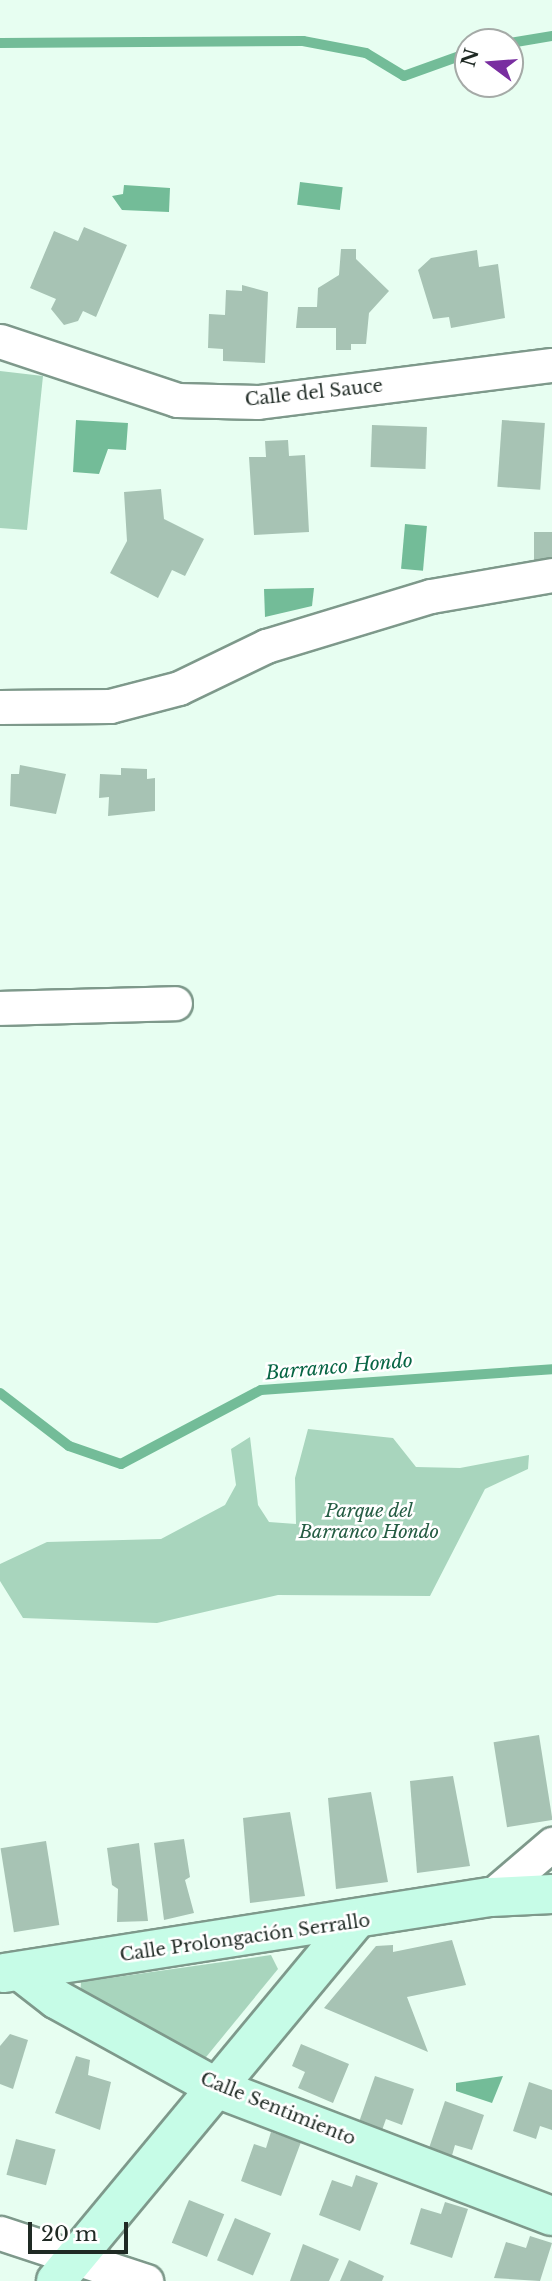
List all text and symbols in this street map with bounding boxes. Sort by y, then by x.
north arrow [454,28,524,98]
text: N [457,46,484,69]
street label: Calle del Sauce [244,375,384,411]
water label: Barranco Hondo [264,1349,414,1385]
park label: Parque del Barranco Hondo [299,1501,439,1544]
street label: Calle Prolongación Serrallo [118,1910,372,1966]
street label: Calle Sentimiento [197,2068,359,2150]
scale bar [32,2208,131,2252]
text: 20 m [41,2221,98,2247]

